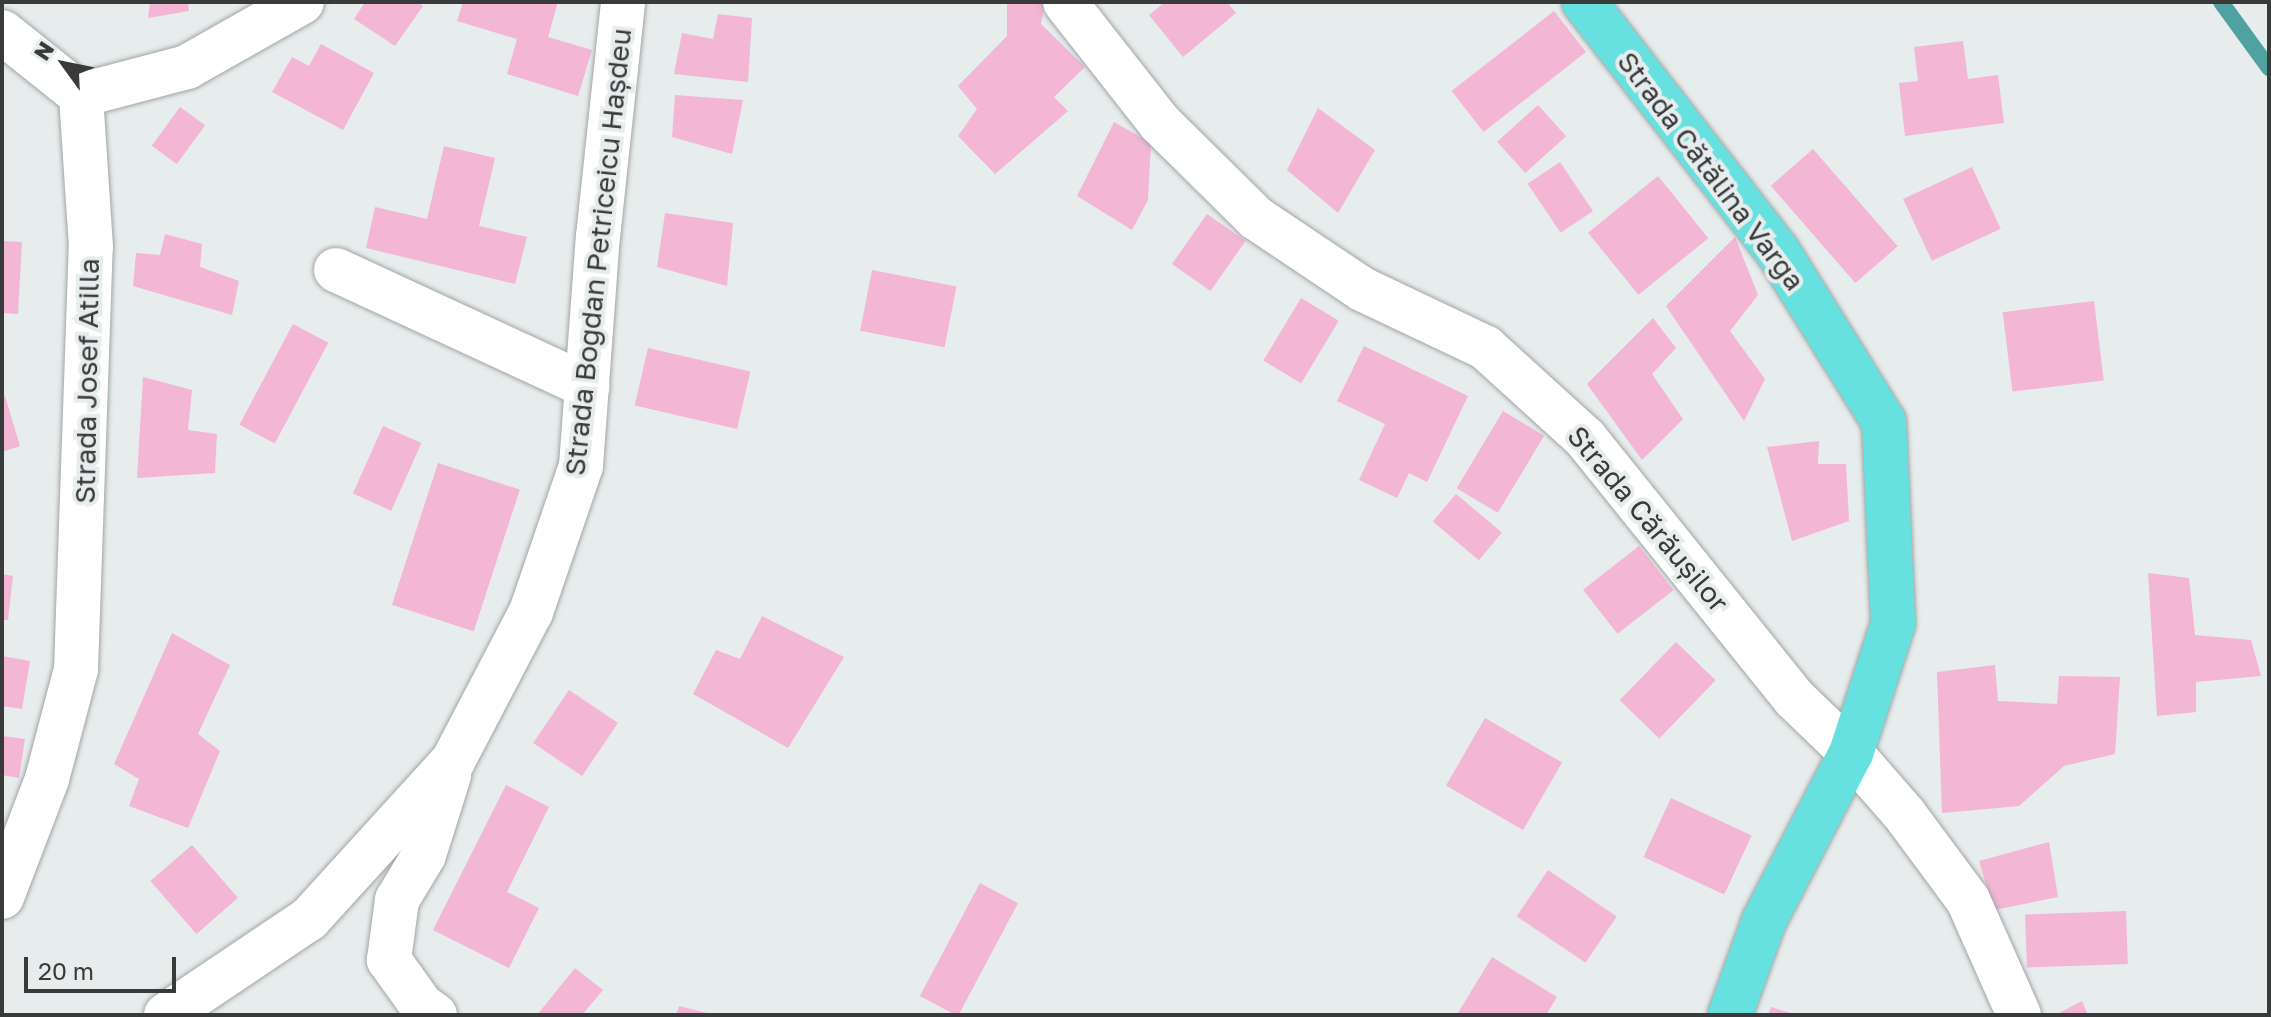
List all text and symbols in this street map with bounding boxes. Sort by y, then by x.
north arrow [24,24,104,104]
street label: Strada Bogdan Petriceicu Hașdeu [558,27,638,477]
text: N [28,36,59,65]
street label: Strada Cătălina Varga [1610,45,1812,297]
street label: Strada Josef Atilla [68,258,106,504]
street label: Strada Cărăușilor [1561,419,1735,619]
scale bar [28,941,180,991]
text: 20 m [38,956,94,985]

